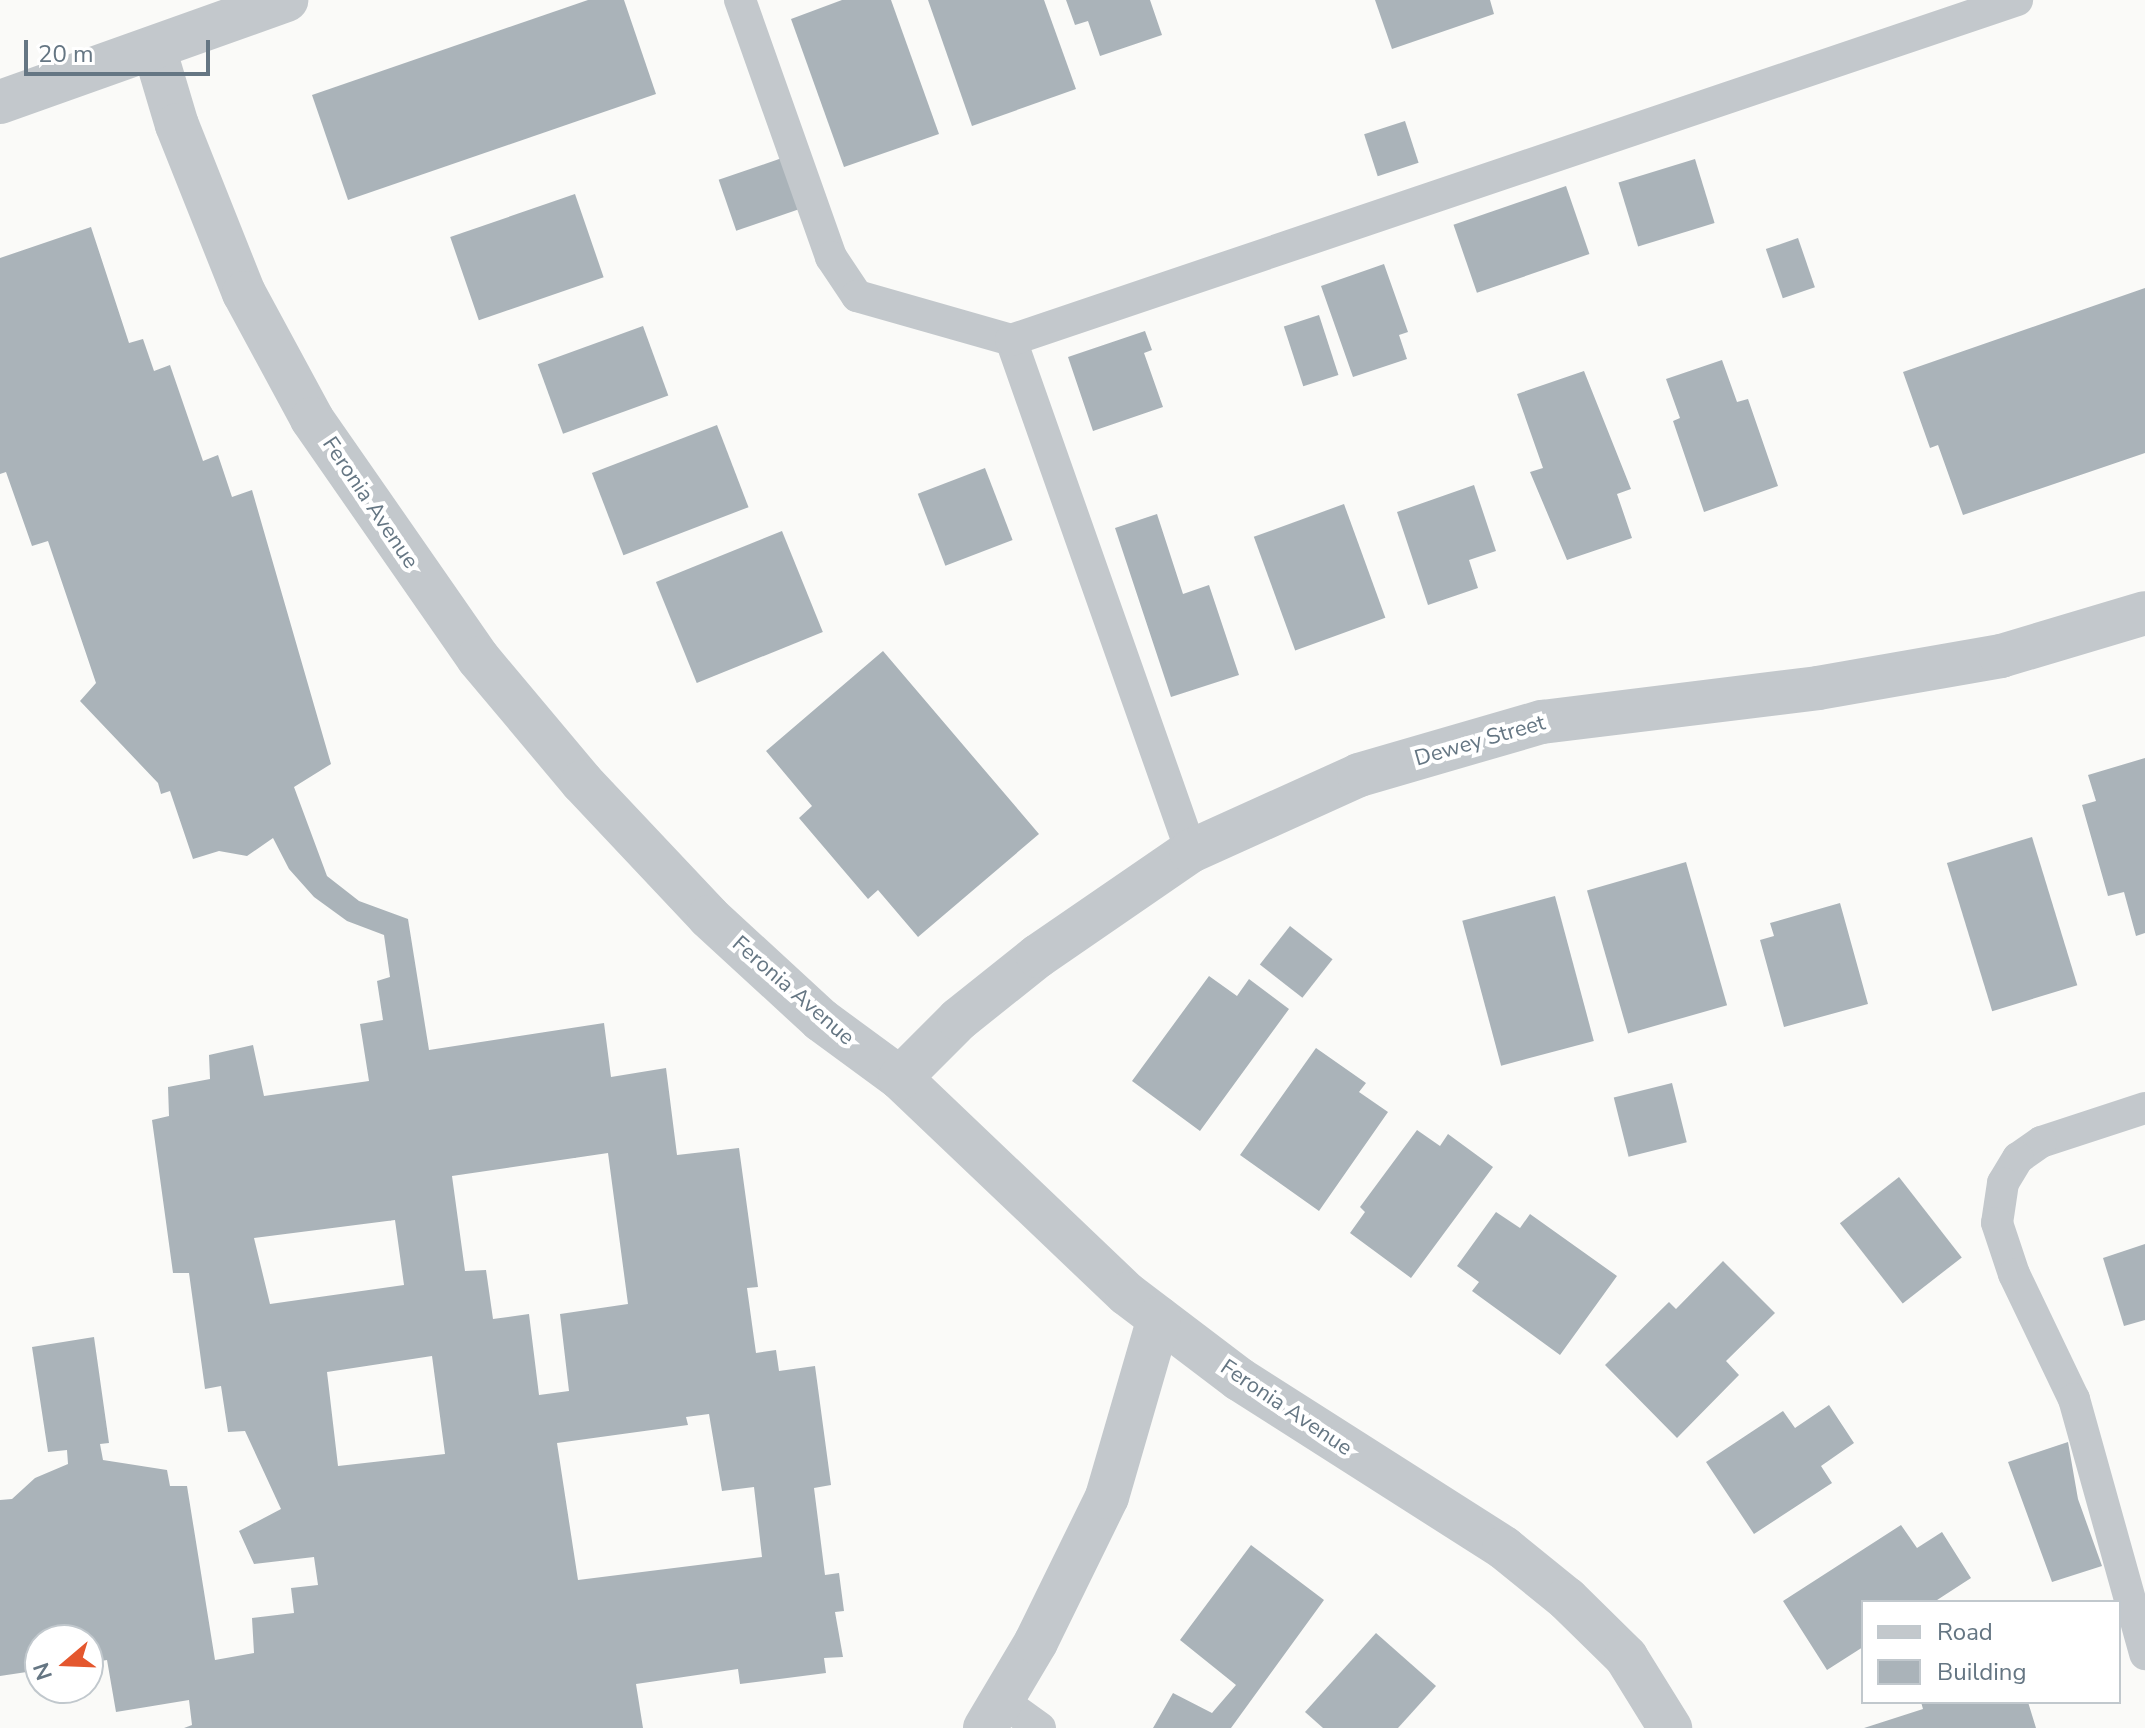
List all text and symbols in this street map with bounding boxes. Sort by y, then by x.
scale bar [28,24,214,74]
text: 20 m [38,38,94,70]
street label: Feronia Avenue [316,432,424,574]
street label: Dewey Street [1412,710,1548,772]
street label: Feronia Avenue [727,931,859,1051]
street label: Feronia Avenue [1215,1354,1357,1462]
legend [1861,1600,2121,1704]
text: Road [1937,1616,1993,1648]
north arrow [24,1624,104,1704]
text: Building [1937,1656,2027,1688]
text: N [26,1658,60,1684]

